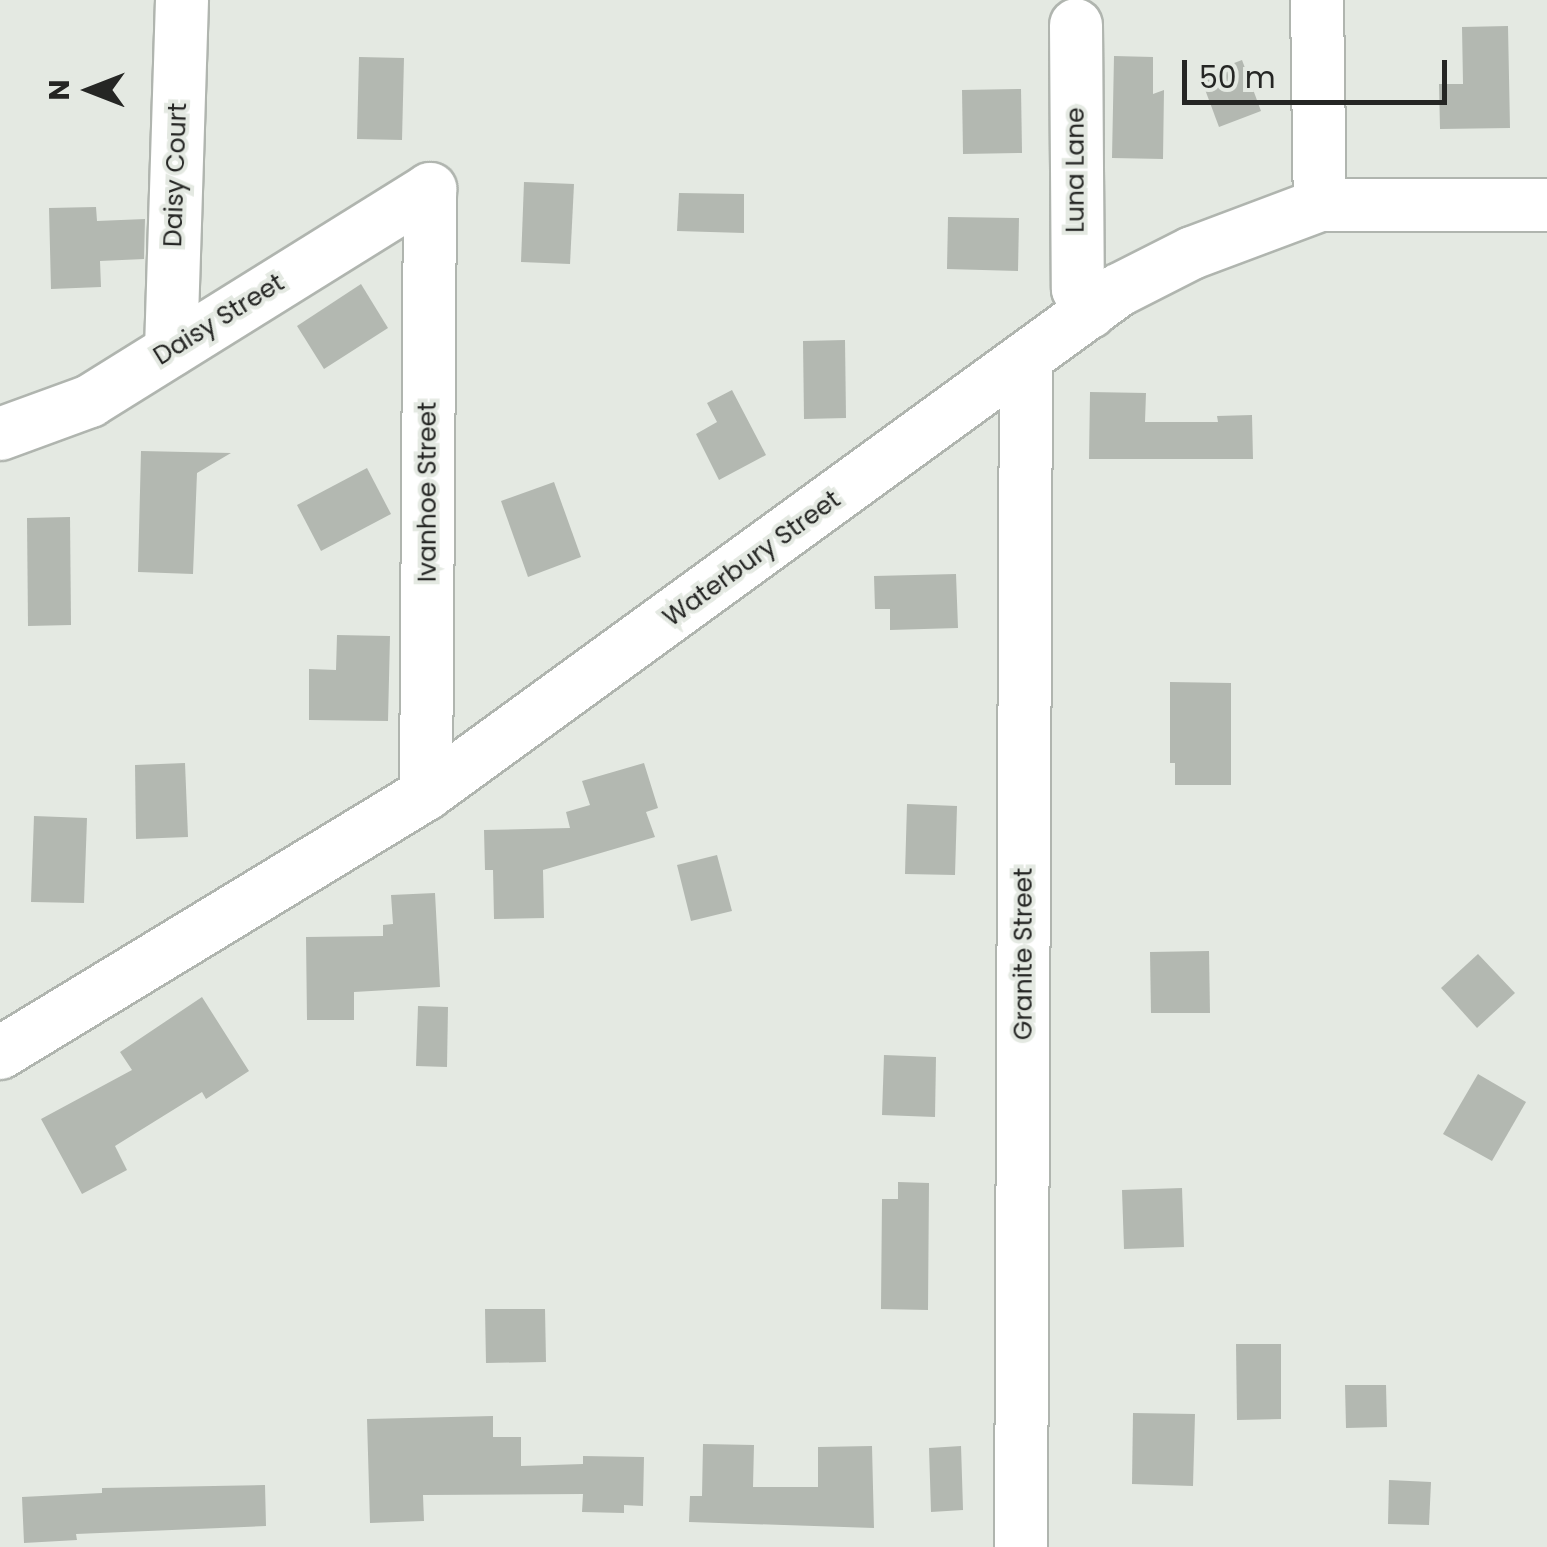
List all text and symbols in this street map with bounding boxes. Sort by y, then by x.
north arrow [40,40,140,140]
scale bar [1187,40,1452,102]
text: 50 m [1199,56,1276,99]
text: N [40,79,79,101]
street label: Daisy Court [158,102,194,248]
street label: Luna Lane [1061,107,1091,233]
street label: Daisy Street [148,268,290,372]
street label: Ivanhoe Street [413,402,443,582]
street label: Waterbury Street [658,485,846,633]
street label: Granite Street [1009,868,1039,1040]

